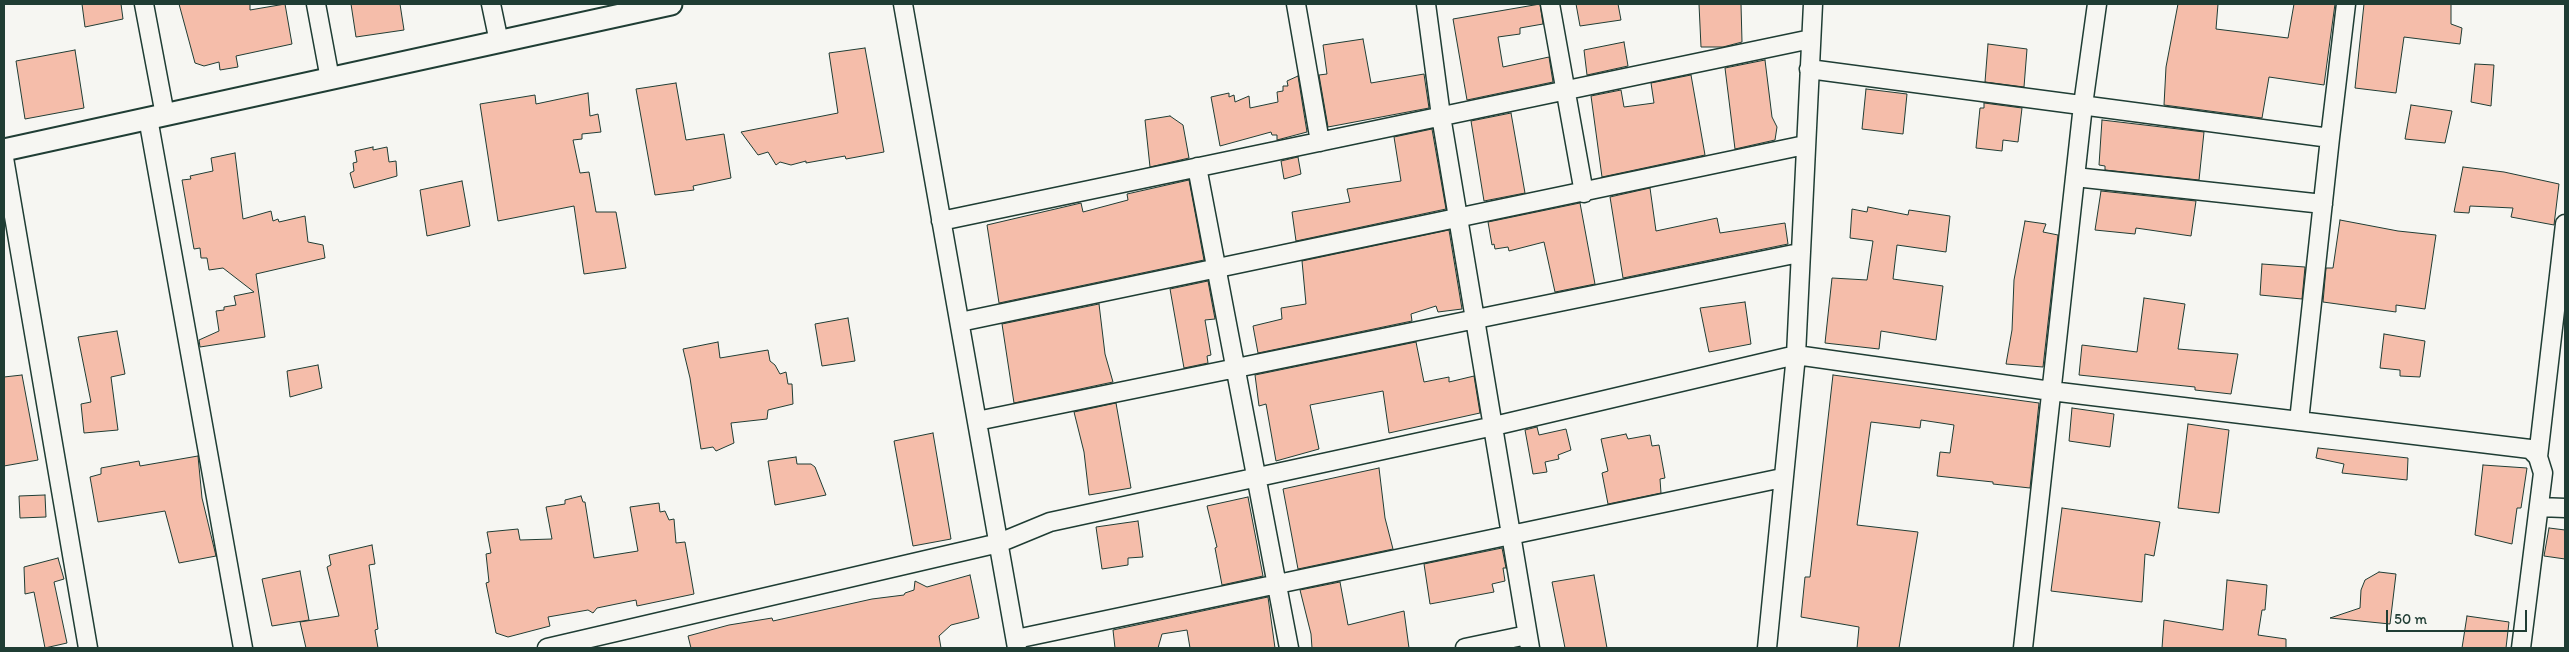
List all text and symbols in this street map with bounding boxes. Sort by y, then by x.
scale bar [2389,600,2530,632]
text: 50 m [2394,610,2427,628]

